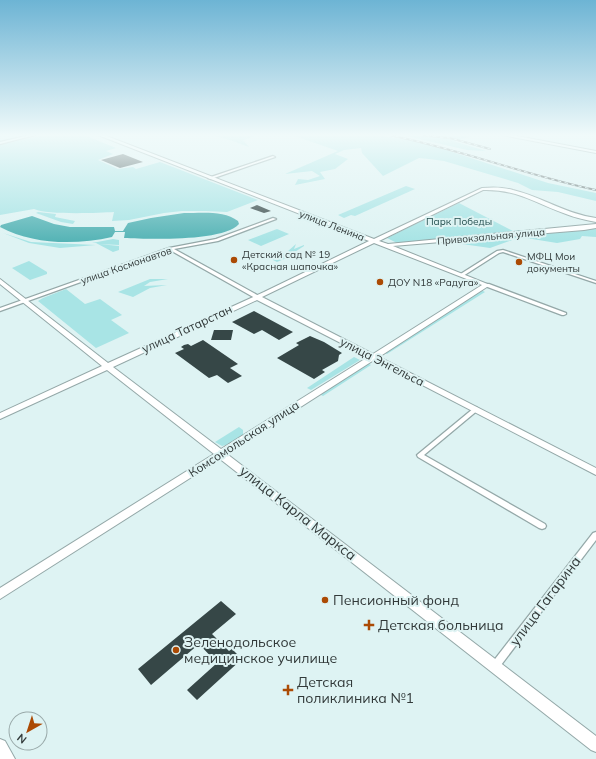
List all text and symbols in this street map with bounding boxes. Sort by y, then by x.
street label: улица Ленина [297,207,366,244]
park label: Парк Победы [426,215,492,228]
street label: Привокзальная улица [437,225,546,248]
street label: улица Космонавтов [79,244,174,287]
place label: Детский сад № 19 «Красная шапочка» [242,248,339,273]
place label: МФЦ Мои документы [527,250,580,275]
marker: Детский сад № 19 «Красная шапочка» [229,255,239,265]
marker: МФЦ Мои документы [514,257,524,267]
place label: ДОУ N18 «Радуга» [388,276,479,289]
marker: ДОУ N18 «Радуга» [375,277,385,287]
street label: улица Татарстан [139,301,234,356]
street label: улица Энгельса [338,334,427,389]
street label: Комсомольская улица [186,397,302,480]
street label: улица Карла Маркса [236,462,360,564]
street label: улица Гагарина [505,553,585,649]
place label: Пенсионный фонд [333,591,459,609]
marker: Пенсионный фонд [320,595,330,605]
place label: Детская больница [378,616,504,634]
marker: Детская больница [363,619,375,631]
place label: Зеленодольское медицинское училище [184,633,338,667]
marker: Зеленодольское медицинское училище [171,645,181,655]
place label: Детская поликлиника №1 [297,673,414,707]
marker: Детская поликлиника №1 [282,684,294,696]
north arrow [8,711,48,751]
text: N [14,731,29,747]

